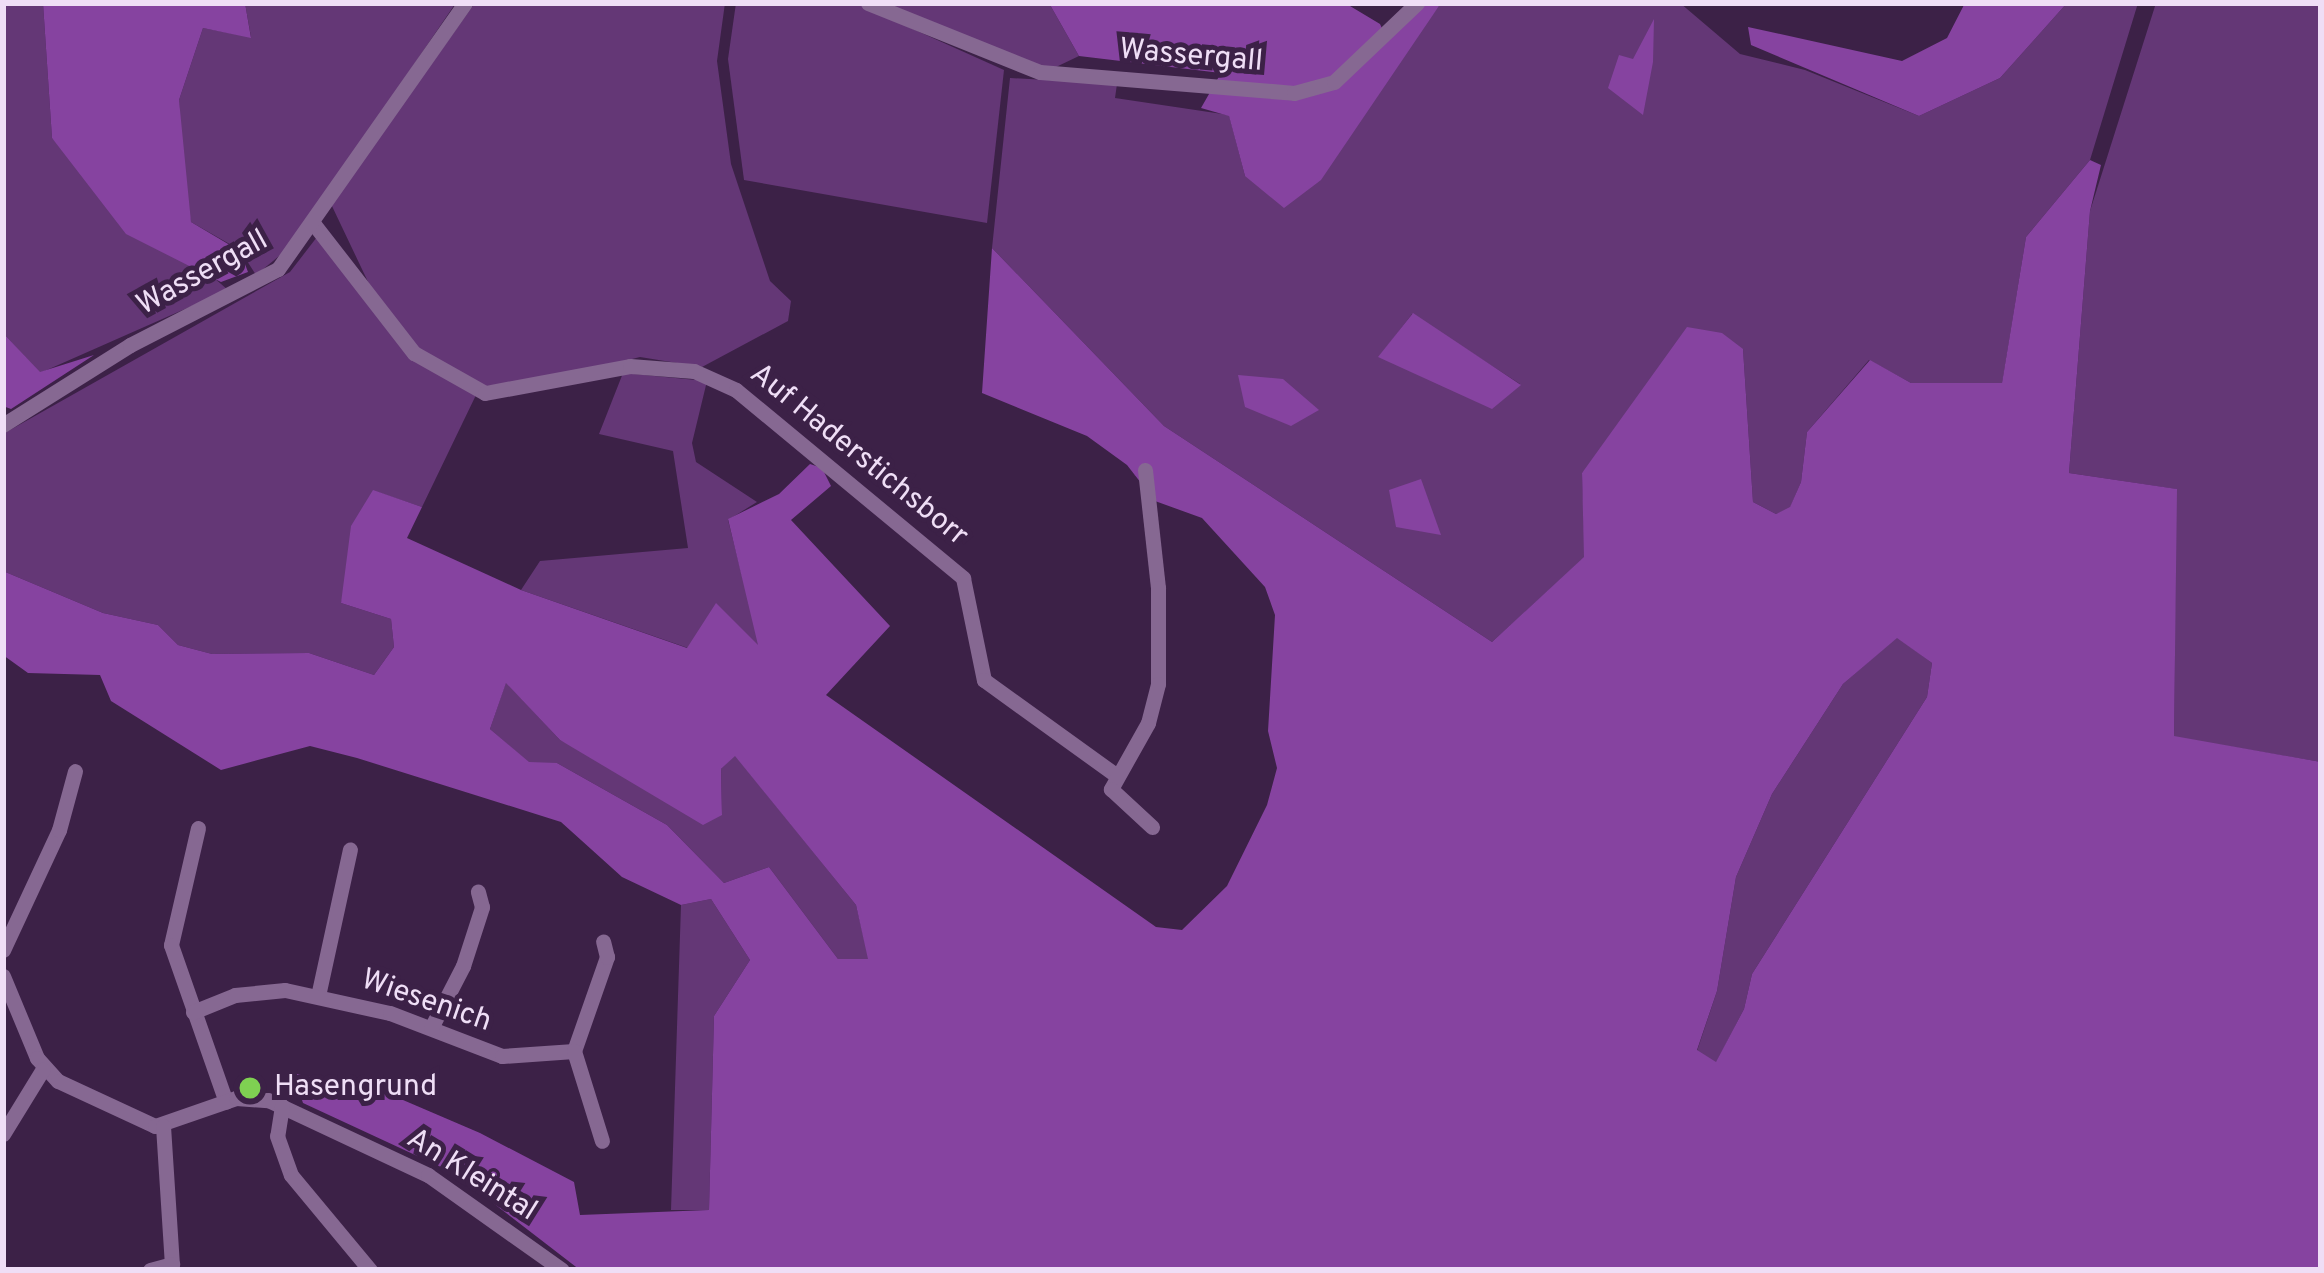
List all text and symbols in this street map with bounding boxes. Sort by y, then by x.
street label: Wassergall [1118,33,1264,81]
street label: Wassergall [131,223,275,325]
street label: Auf Haderstichsborr [742,357,974,555]
street label: Wiesenich [356,963,496,1041]
place label: Hasengrund [274,1070,437,1106]
marker: Hasengrund [237,1075,263,1101]
street label: An Kleintal [399,1122,543,1230]

